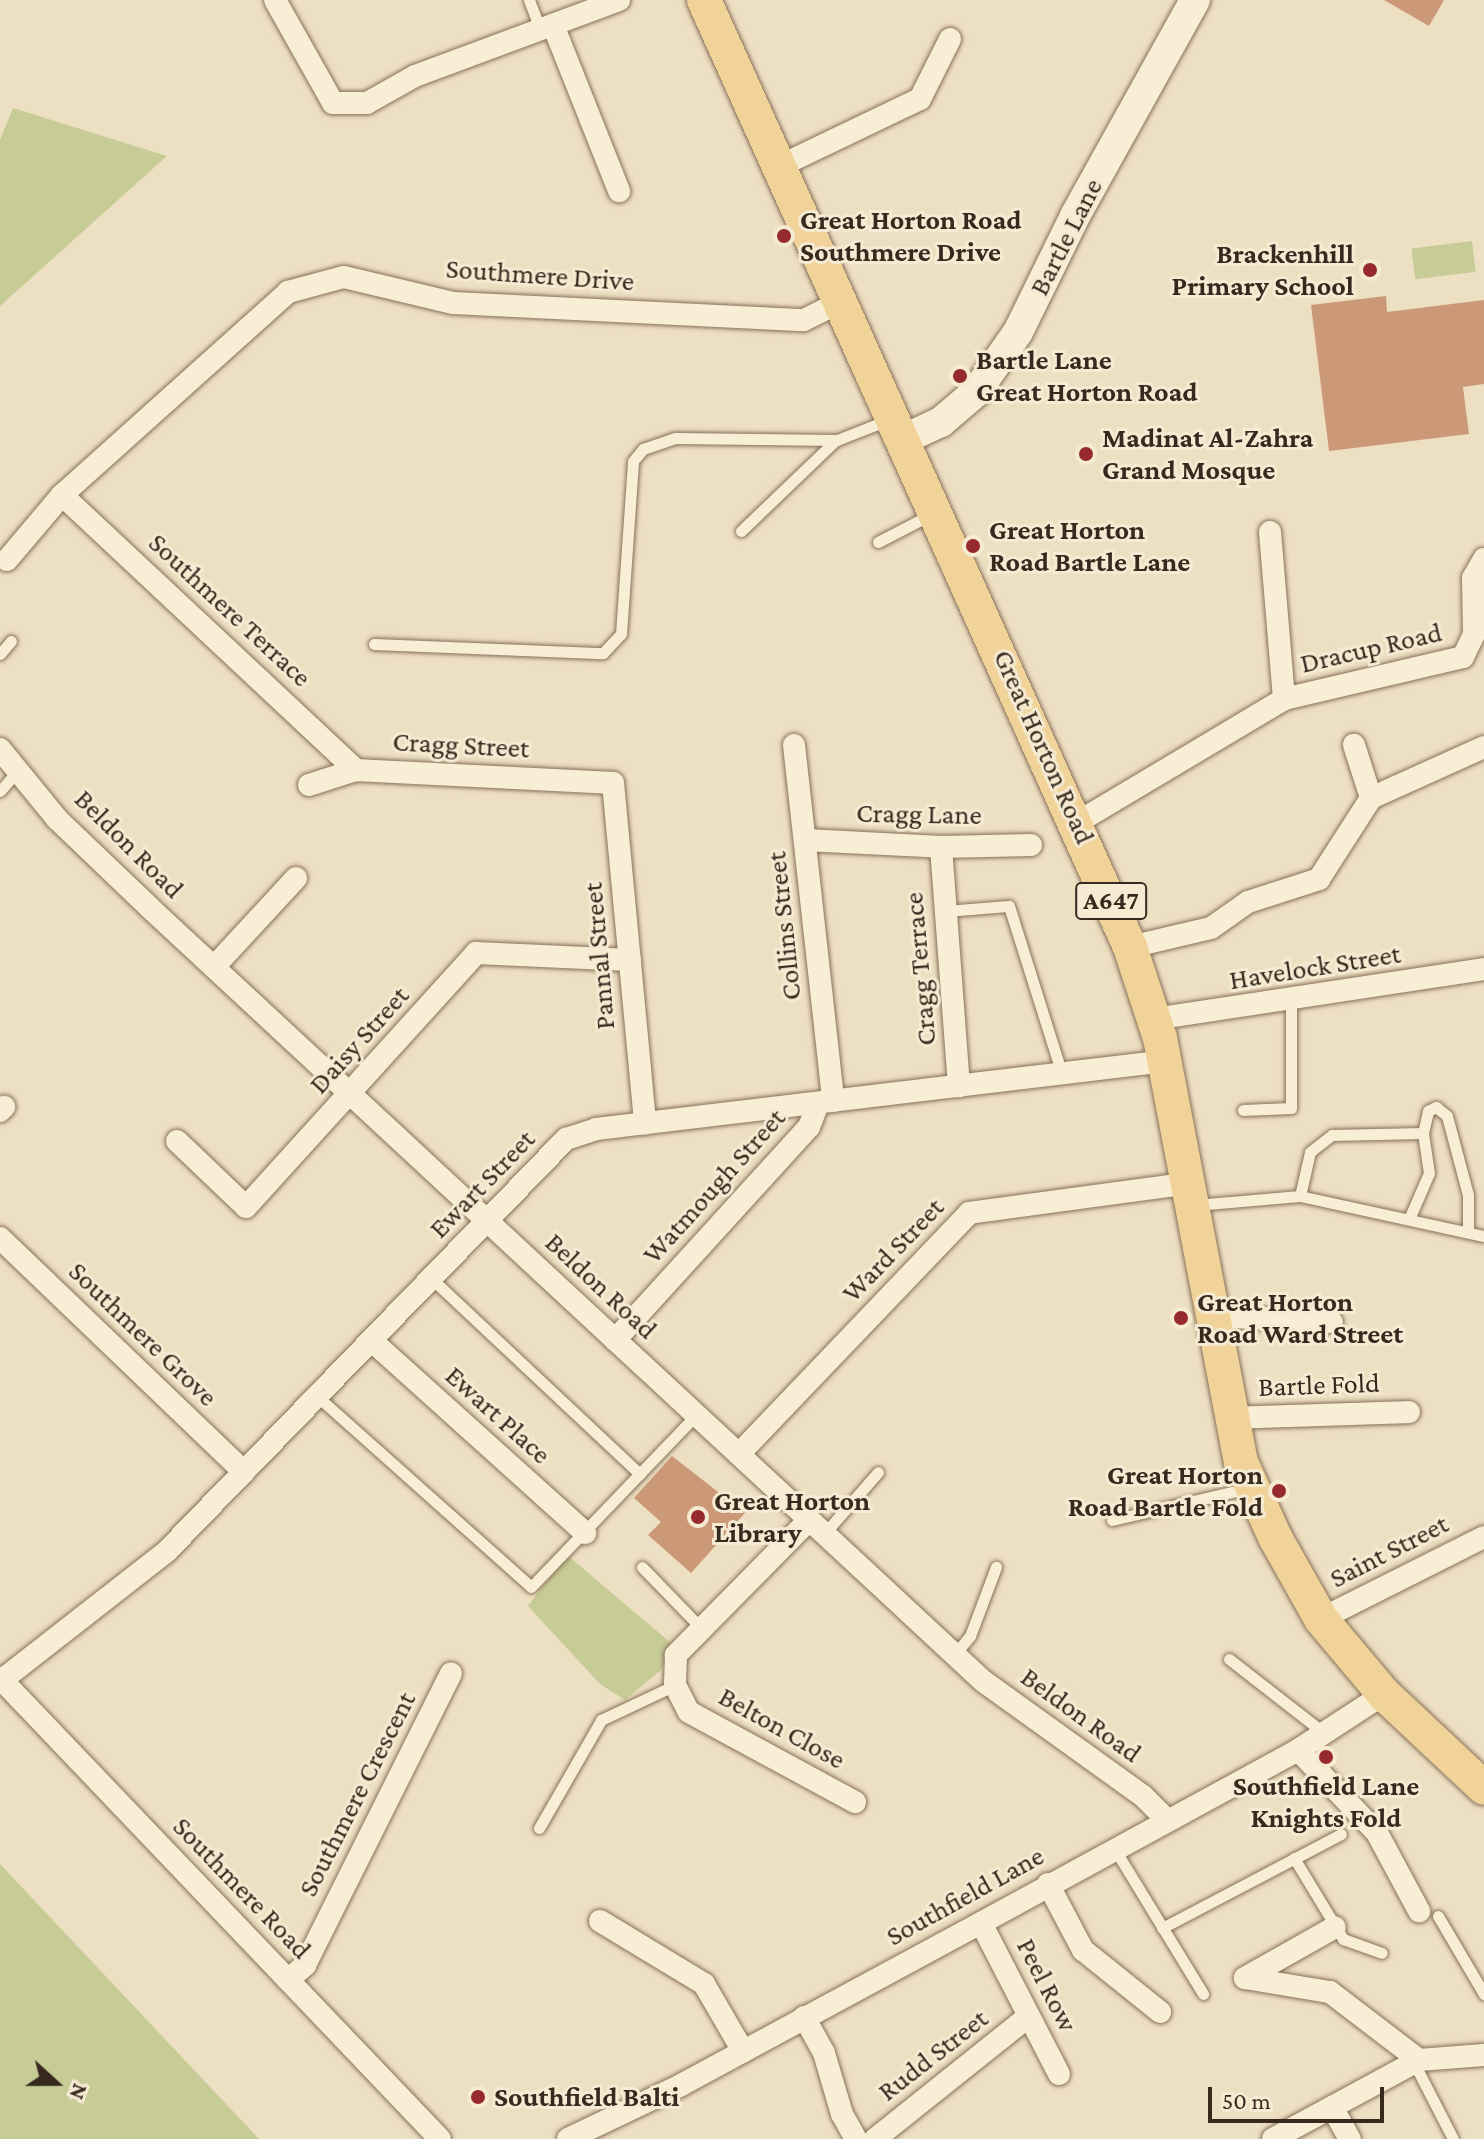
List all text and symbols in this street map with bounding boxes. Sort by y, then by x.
street label: Bartle Lane [1022,173,1110,301]
place label: Great Horton Road Southmere Drive [800,203,1022,269]
marker: Great Horton Road Southmere Drive [775,227,793,245]
place label: Brackenhill Primary School [1172,237,1354,303]
street label: Southmere Drive [445,252,635,298]
marker: Brackenhill Primary School [1361,261,1379,279]
place label: Bartle Lane Great Horton Road [976,343,1198,409]
marker: Bartle Lane Great Horton Road [951,367,969,385]
place label: Madinat Al-Zahra Grand Mosque [1102,421,1313,487]
marker: Madinat Al-Zahra Grand Mosque [1077,445,1095,463]
place label: Great Horton Road Bartle Lane [989,513,1190,579]
street label: Southmere Terrace [142,526,318,694]
marker: Great Horton Road Bartle Lane [964,537,982,555]
street label: Dracup Road [1297,615,1445,681]
street label: Great Horton Road [986,645,1102,849]
street label: Cragg Street [392,725,530,765]
street label: Beldon Road [67,782,191,906]
street label: Cragg Lane [856,796,982,832]
street label: Collins Street [759,850,809,1002]
road number: A647 [1075,879,1147,923]
street label: Pannal Street [576,881,622,1031]
street label: Cragg Terrace [897,891,943,1047]
street label: Havelock Street [1227,937,1403,997]
street label: Daisy Street [302,979,416,1101]
street label: Watmough Street [635,1101,793,1271]
street label: Ewart Street [422,1123,542,1245]
street label: Ward Street [835,1191,951,1309]
street label: Beldon Road [538,1226,664,1346]
street label: Southmere Grove [62,1255,224,1413]
place label: Great Horton Road Ward Street [1197,1285,1403,1351]
marker: Great Horton Road Ward Street [1172,1309,1190,1327]
street label: Ewart Place [438,1359,558,1471]
street label: Bartle Fold [1258,1366,1380,1404]
place label: Great Horton Road Bartle Fold [1068,1458,1263,1524]
marker: Great Horton Road Bartle Fold [1270,1482,1288,1500]
place label: Great Horton Library [714,1484,870,1550]
street label: Saint Street [1324,1507,1454,1595]
marker: Great Horton Library [689,1508,707,1526]
street label: Beldon Road [1014,1660,1148,1770]
street label: Belton Close [713,1680,851,1776]
street label: Southmere Crescent [291,1686,423,1902]
marker: Southfield Lane Knights Fold [1317,1748,1335,1766]
place label: Southfield Lane Knights Fold [1233,1769,1419,1835]
street label: Southmere Road [166,1810,318,1966]
street label: Southfield Lane [880,1839,1050,1953]
street label: Peel Row [1009,1933,1085,2037]
street label: Rudd Street [871,2002,995,2108]
north arrow [16,2043,96,2123]
scale bar [1212,2071,1388,2121]
text: N [65,2080,93,2103]
place label: Southfield Balti [494,2080,679,2114]
text: 50 m [1222,2087,1271,2114]
marker: Southfield Balti [469,2088,487,2106]

